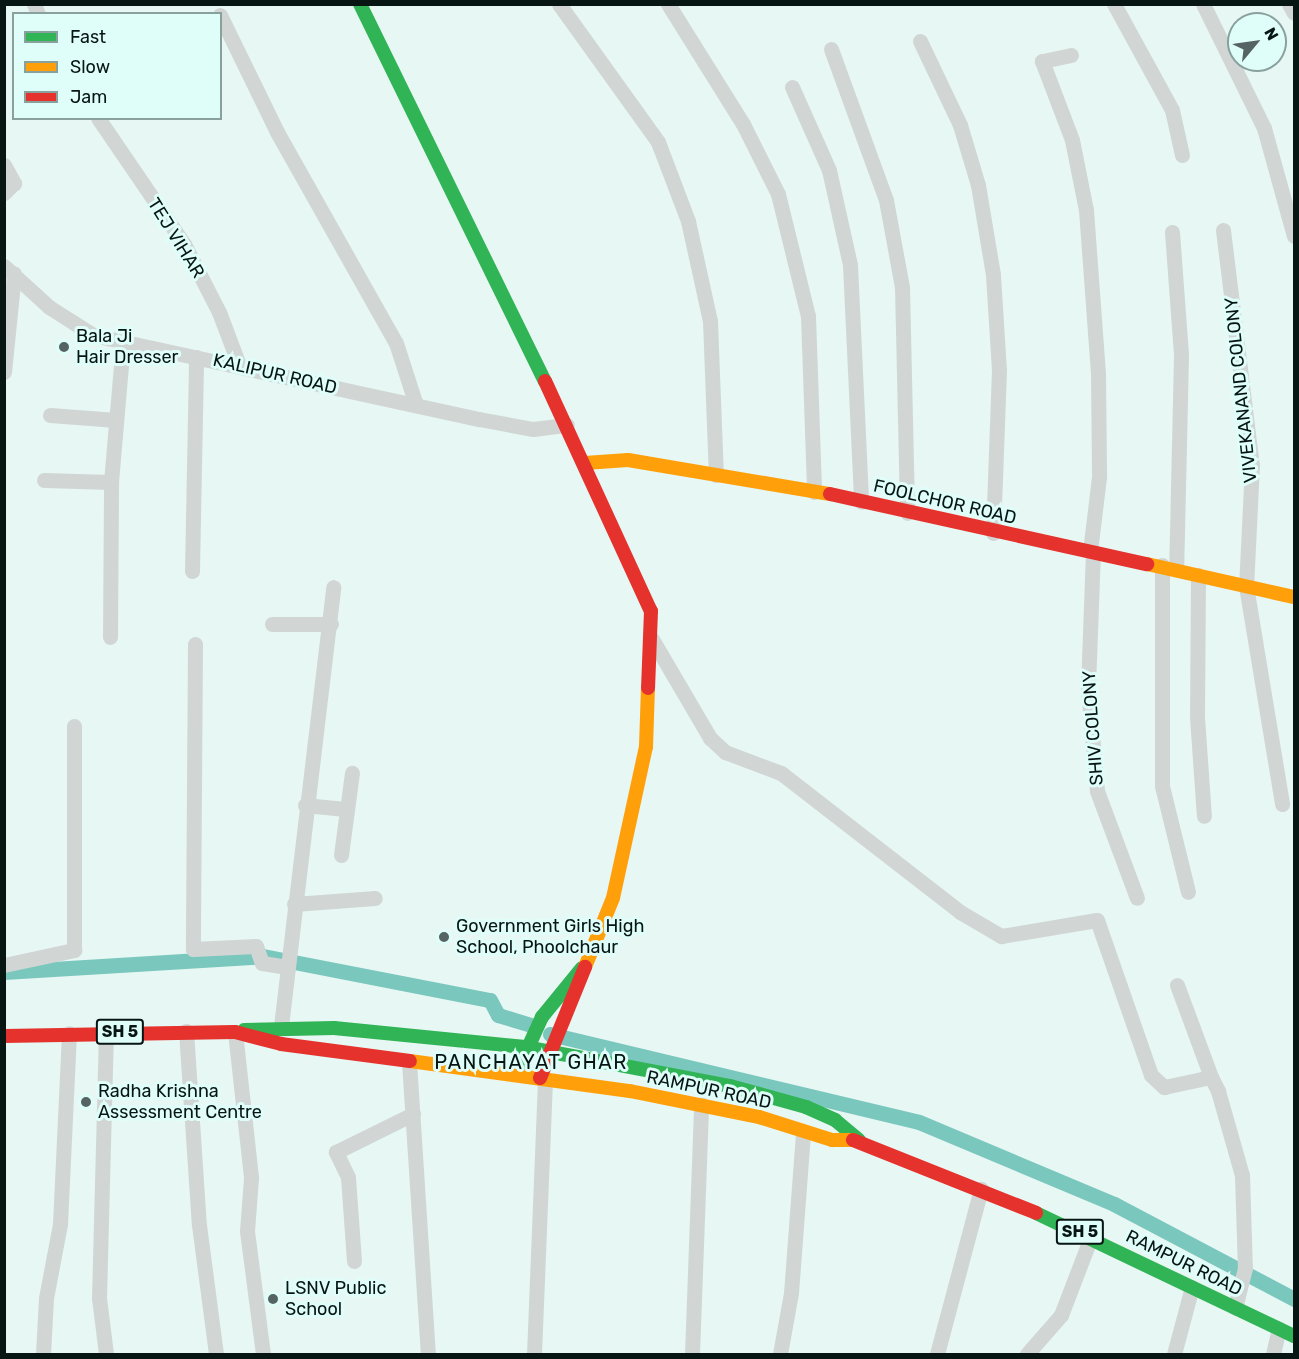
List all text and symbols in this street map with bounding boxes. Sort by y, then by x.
legend [12,12,222,120]
north arrow [1227,12,1287,72]
text: N [1260,24,1283,44]
text: Fast [70,26,106,48]
text: Slow [70,56,110,78]
text: Jam [70,86,107,108]
street label: TEJ VIHAR [143,194,209,282]
street label: VIVEKANAND COLONY [1221,296,1261,484]
place label: Bala Ji Hair Dresser [76,326,179,368]
marker: Bala Ji Hair Dresser [57,340,71,354]
street label: KALIPUR ROAD [211,349,339,399]
street label: FOOLCHOR ROAD [871,475,1019,529]
street label: SHIV COLONY [1078,670,1108,786]
place label: Government Girls High School, Phoolchaur [456,916,644,958]
marker: Government Girls High School, Phoolchaur [437,930,451,944]
road number: SH 5 [94,1019,146,1045]
district label: PANCHAYAT GHAR [434,1050,628,1074]
street label: RAMPUR ROAD [645,1066,773,1114]
place label: Radha Krishna Assessment Centre [98,1081,262,1124]
marker: Radha Krishna Assessment Centre [79,1095,93,1109]
road number: SH 5 [1054,1219,1106,1245]
street label: RAMPUR ROAD [1122,1226,1246,1300]
place label: LSNV Public School [285,1278,387,1320]
marker: LSNV Public School [266,1292,280,1306]

